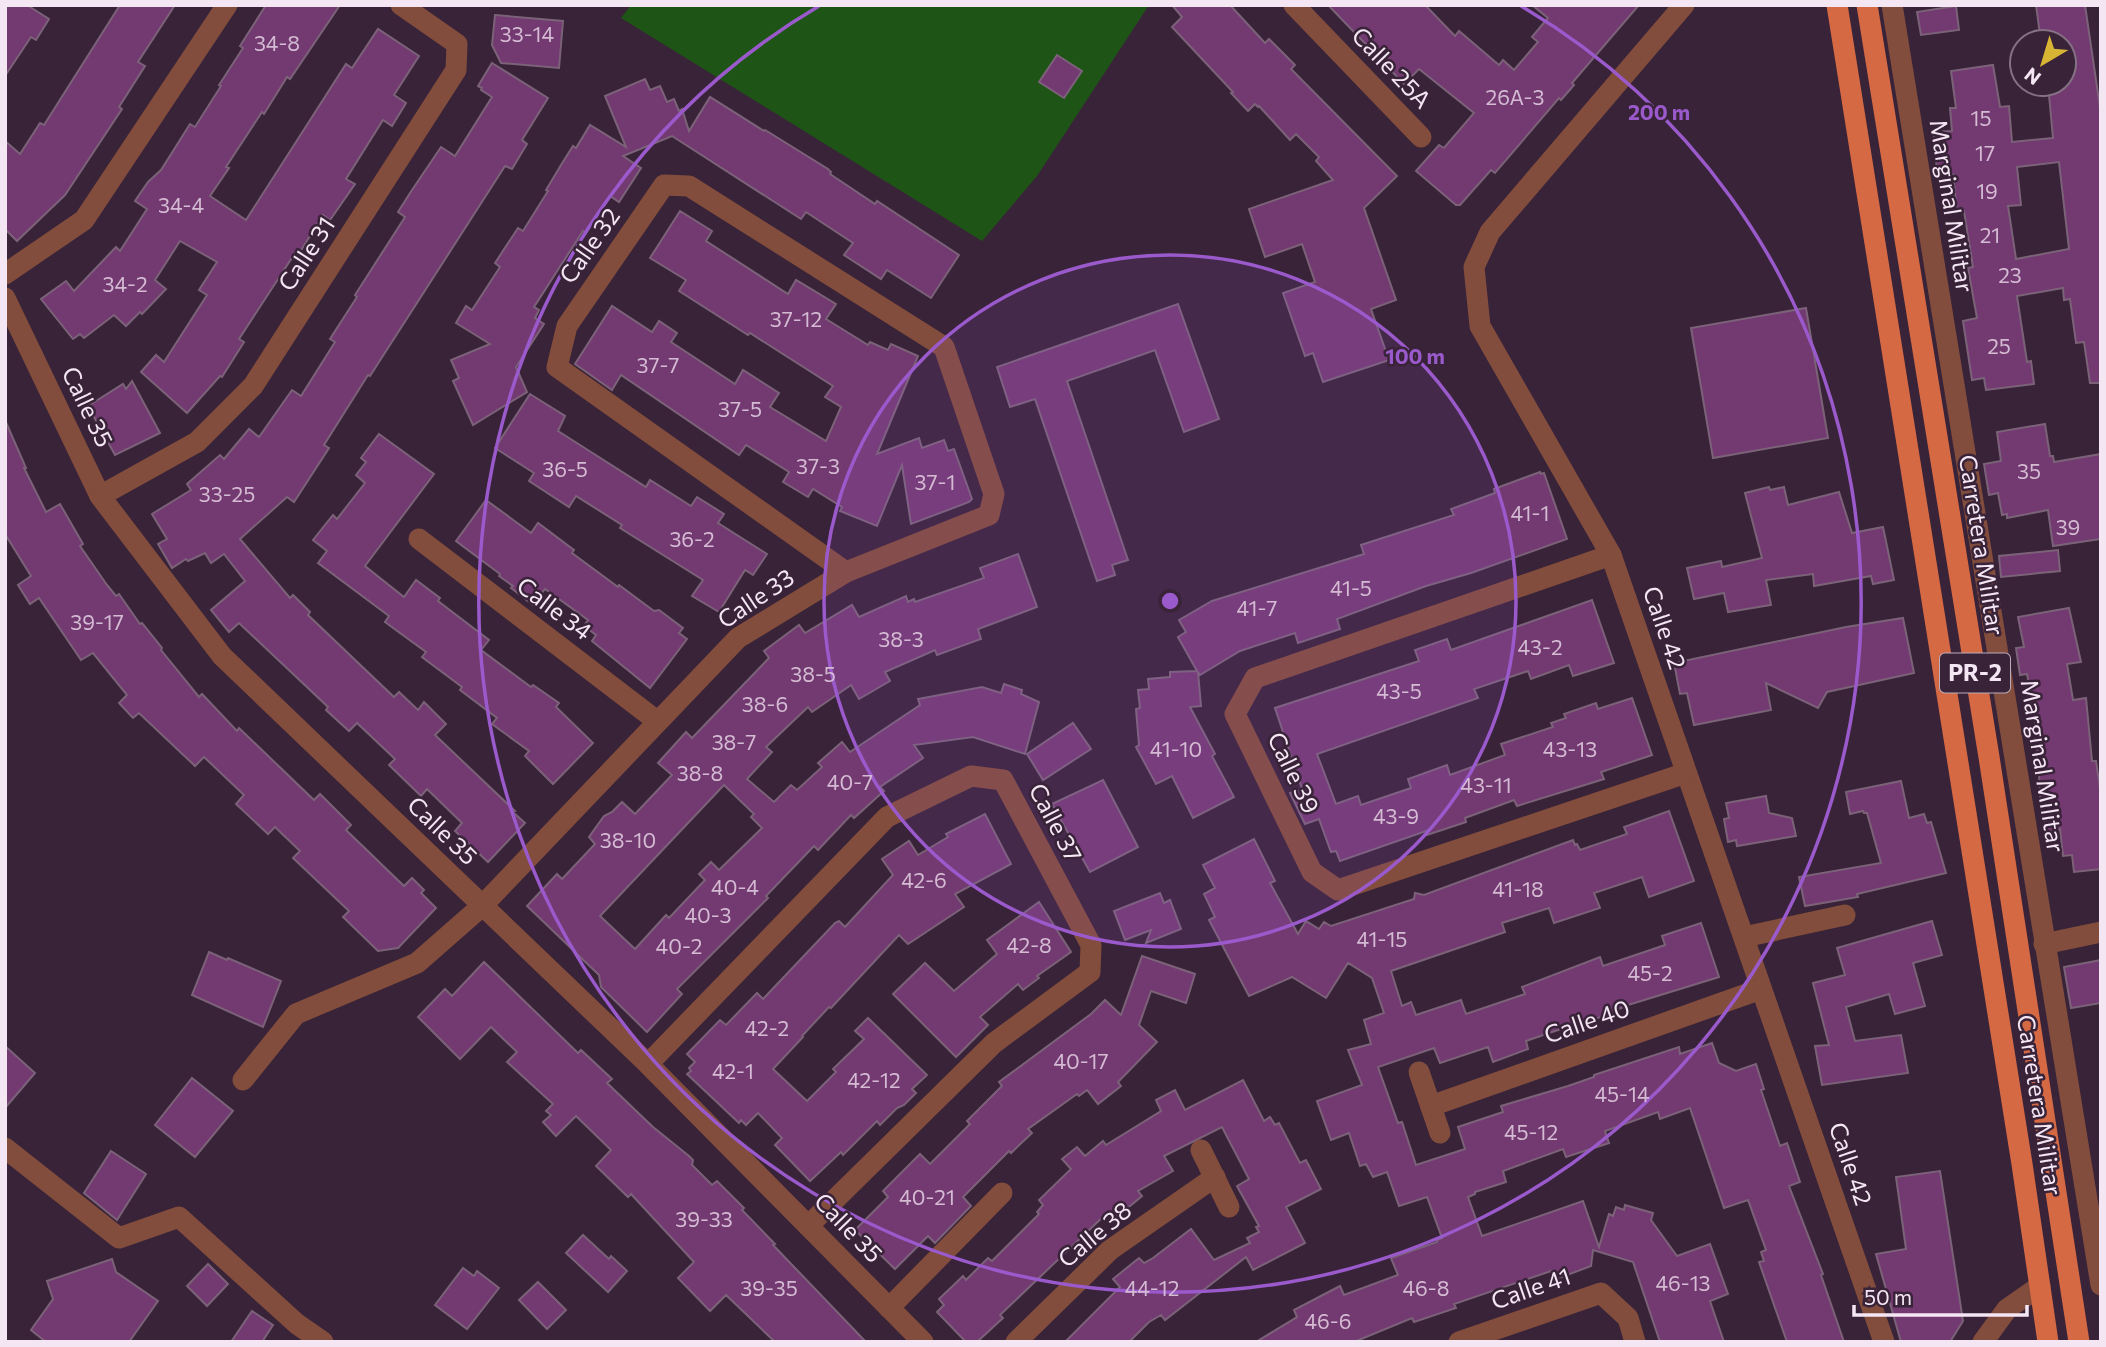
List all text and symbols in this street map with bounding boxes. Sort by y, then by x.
street label: Calle 25A [1346,20,1438,114]
house number: 33-14 [500,21,555,46]
north arrow [2008,28,2078,98]
house number: 34-8 [254,30,300,55]
text: N [2020,63,2045,90]
house number: 26A-3 [1486,84,1544,109]
text: 200 m [1628,99,1690,124]
house number: 15 [1970,105,1992,130]
street label: Marginal Militar [1925,117,1981,295]
house number: 17 [1975,140,1995,165]
house number: 19 [1976,178,1998,203]
house number: 34-4 [158,192,204,217]
street label: Calle 32 [552,202,625,288]
street label: Calle 31 [271,211,340,296]
house number: 21 [1980,222,2000,247]
house number: 23 [1998,262,2022,287]
house number: 34-2 [102,271,148,296]
house number: 37-12 [770,306,822,331]
house number: 25 [1987,333,2011,358]
text: 100 m [1385,343,1445,368]
house number: 37-7 [637,352,679,377]
street label: Calle 35 [56,361,120,451]
house number: 37-5 [718,396,762,421]
street label: Carretera Militar [1954,452,2011,638]
house number: 37-3 [796,453,840,478]
house number: 36-5 [542,456,588,481]
house number: 35 [2017,458,2041,483]
house number: 37-1 [915,469,955,494]
house number: 33-25 [199,481,255,506]
house number: 41-1 [1511,500,1549,525]
house number: 39 [2056,514,2080,539]
house number: 36-2 [669,526,715,551]
street label: Calle 33 [712,562,799,634]
street label: Calle 34 [512,570,598,645]
house number: 41-5 [1330,575,1372,600]
street label: Calle 42 [1638,582,1693,673]
centre of rings [1158,589,1182,613]
house number: 41-7 [1237,595,1277,620]
house number: 39-17 [70,609,124,634]
house number: 38-3 [878,626,924,651]
house number: 43-2 [1517,634,1563,659]
road number: PR-2 [1940,653,2010,692]
house number: 38-5 [790,661,836,686]
street label: Marginal Militar [2016,677,2072,855]
house number: 43-5 [1376,678,1422,703]
house number: 38-6 [742,691,788,716]
street label: Calle 39 [1262,727,1326,818]
house number: 38-7 [712,729,756,754]
house number: 41-10 [1150,736,1202,761]
house number: 43-13 [1543,736,1597,761]
house number: 38-8 [677,760,723,785]
house number: 40-7 [827,769,873,794]
house number: 43-11 [1460,772,1512,797]
street label: Calle 37 [1024,778,1089,867]
street label: Calle 35 [402,790,484,870]
house number: 43-9 [1373,803,1419,828]
house number: 38-10 [600,827,656,852]
house number: 42-6 [901,867,947,892]
house number: 40-4 [711,874,759,899]
house number: 41-18 [1492,876,1544,901]
house number: 40-3 [684,902,732,927]
house number: 41-15 [1357,926,1407,951]
house number: 42-8 [1006,932,1052,957]
house number: 40-2 [656,933,702,958]
house number: 45-2 [1627,960,1673,985]
street label: Calle 40 [1540,992,1633,1049]
street label: Carretera Militar [2012,1012,2069,1198]
house number: 42-2 [745,1015,789,1040]
house number: 40-17 [1053,1048,1109,1073]
house number: 42-1 [712,1058,754,1083]
house number: 42-12 [847,1067,901,1092]
house number: 45-14 [1594,1081,1650,1106]
street label: Calle 42 [1824,1118,1879,1209]
house number: 45-12 [1504,1119,1558,1144]
house number: 40-21 [899,1184,955,1209]
street label: Calle 35 [809,1186,889,1268]
street label: Calle 38 [1052,1195,1137,1273]
house number: 39-33 [675,1206,733,1231]
street label: Calle 41 [1487,1260,1574,1315]
house number: 46-13 [1655,1270,1711,1295]
scale bar [1854,1274,2027,1318]
house number: 39-35 [740,1275,798,1300]
house number: 44-12 [1125,1275,1179,1300]
house number: 46-8 [1403,1275,1449,1300]
text: 50 m [1864,1284,1912,1309]
house number: 46-6 [1305,1308,1351,1333]

